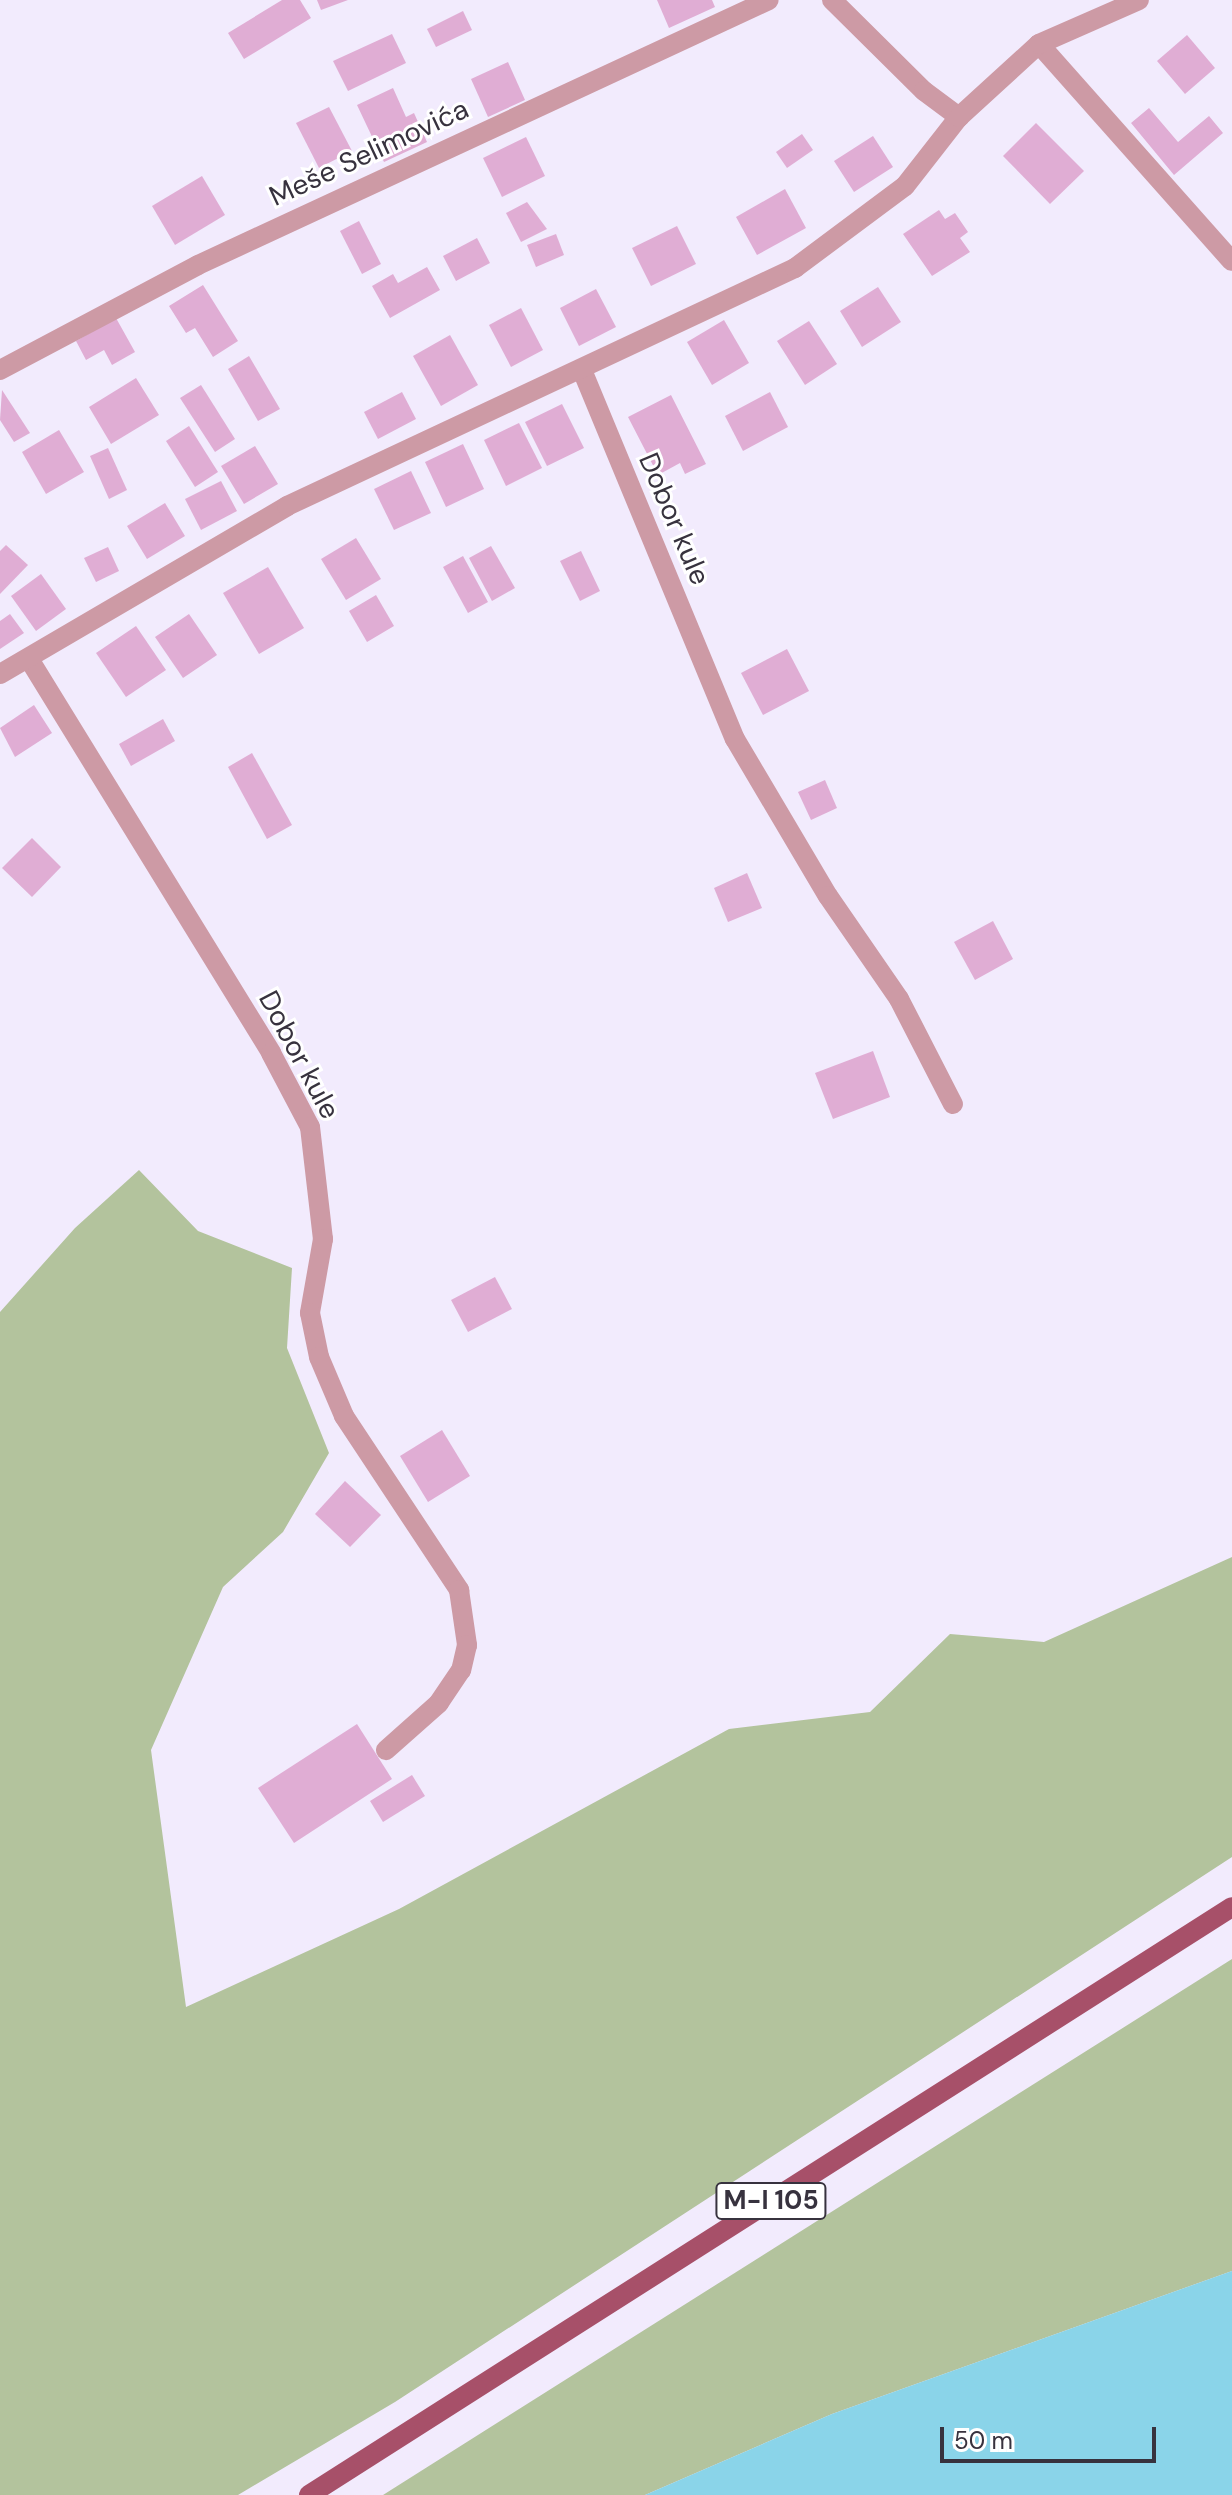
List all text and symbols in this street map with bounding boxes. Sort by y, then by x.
street label: Meše Selimovića [264,92,474,214]
street label: Dobor kule [631,448,717,590]
street label: Dobor kule [251,985,347,1125]
road number: M-I 105 [715,2179,827,2223]
scale bar [944,2411,1160,2461]
text: 50 m [954,2425,1013,2456]

